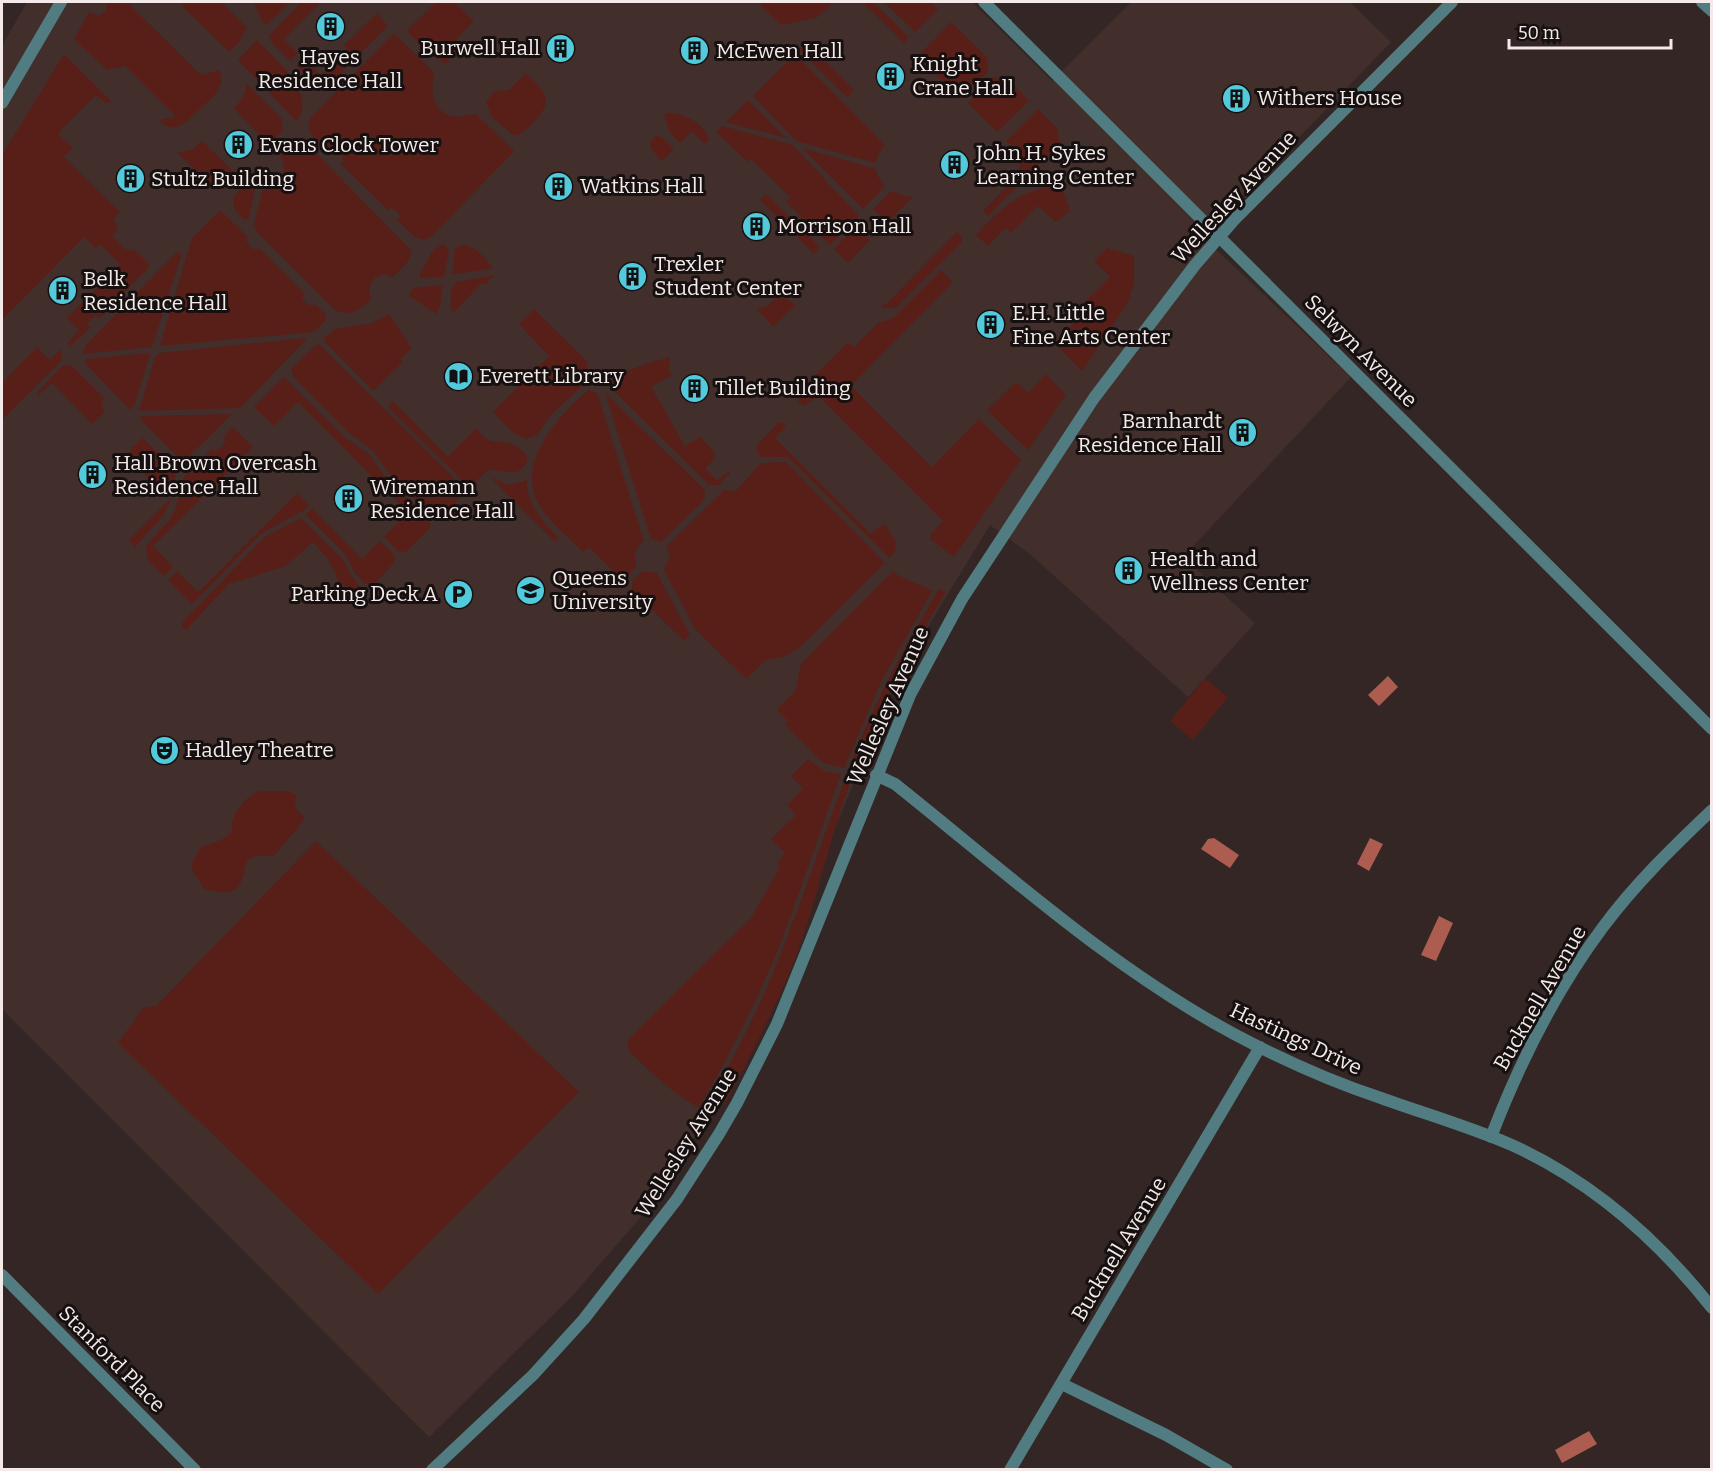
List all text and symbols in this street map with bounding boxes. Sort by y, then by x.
building icon: Hayes Residence Hall [314,10,346,42]
scale bar [1509,12,1671,50]
text: 50 m [1518,22,1560,44]
building icon: Burwell Hall [545,32,577,64]
place label: Burwell Hall [420,35,540,61]
building icon: McEwen Hall [679,35,711,67]
place label: McEwen Hall [716,38,843,64]
place label: Hayes Residence Hall [258,44,402,94]
place label: Knight Crane Hall [912,51,1014,101]
building icon: Knight Crane Hall [875,60,907,92]
building icon: Withers House [1220,82,1252,114]
place label: Withers House [1257,85,1402,111]
street label: Wellesley Avenue [1166,125,1302,269]
building icon: Evans Clock Tower [222,129,254,161]
place label: Evans Clock Tower [259,132,439,158]
place label: John H. Sykes Learning Center [975,140,1134,190]
building icon: John H. Sykes Learning Center [939,149,971,181]
building icon: Stultz Building [114,163,146,195]
place label: Stultz Building [151,166,294,192]
building icon: Watkins Hall [543,170,575,202]
place label: Watkins Hall [580,173,704,199]
building icon: Morrison Hall [740,210,772,242]
place label: Morrison Hall [777,213,911,239]
place label: Trexler Student Center [654,251,802,301]
building icon: Trexler Student Center [617,260,649,292]
place label: Belk Residence Hall [83,266,227,316]
building icon: Belk Residence Hall [46,275,78,307]
street label: Selwyn Avenue [1299,289,1423,413]
place label: E.H. Little Fine Arts Center [1012,300,1170,350]
building icon: E.H. Little Fine Arts Center [975,309,1007,341]
library icon: Everett Library [442,360,474,392]
place label: Everett Library [479,363,625,389]
building icon: Tillet Building [678,372,710,404]
place label: Tillet Building [715,375,851,401]
place label: Barnhardt Residence Hall [1078,408,1222,458]
building icon: Barnhardt Residence Hall [1227,417,1259,449]
place label: Hall Brown Overcash Residence Hall [114,450,317,500]
building icon: Hall Brown Overcash Residence Hall [77,459,109,491]
place label: Wiremann Residence Hall [370,474,514,524]
building icon: Wiremann Residence Hall [333,483,365,515]
place label: Health and Wellness Center [1150,546,1308,596]
building icon: Health and Wellness Center [1113,555,1145,587]
place label: Queens University [552,565,654,615]
school or university icon: Queens University [515,574,547,606]
parking icon: Parking Deck A [443,578,475,610]
place label: Parking Deck A [291,581,438,607]
street label: Wellesley Avenue [841,622,935,790]
theatre icon: Hadley Theatre [148,734,180,766]
place label: Hadley Theatre [185,737,334,763]
street label: Bucknell Avenue [1488,921,1592,1075]
street label: Hastings Drive [1226,997,1366,1081]
street label: Wellesley Avenue [630,1063,742,1223]
street label: Bucknell Avenue [1066,1172,1172,1326]
street label: Stanford Place [53,1300,171,1418]

